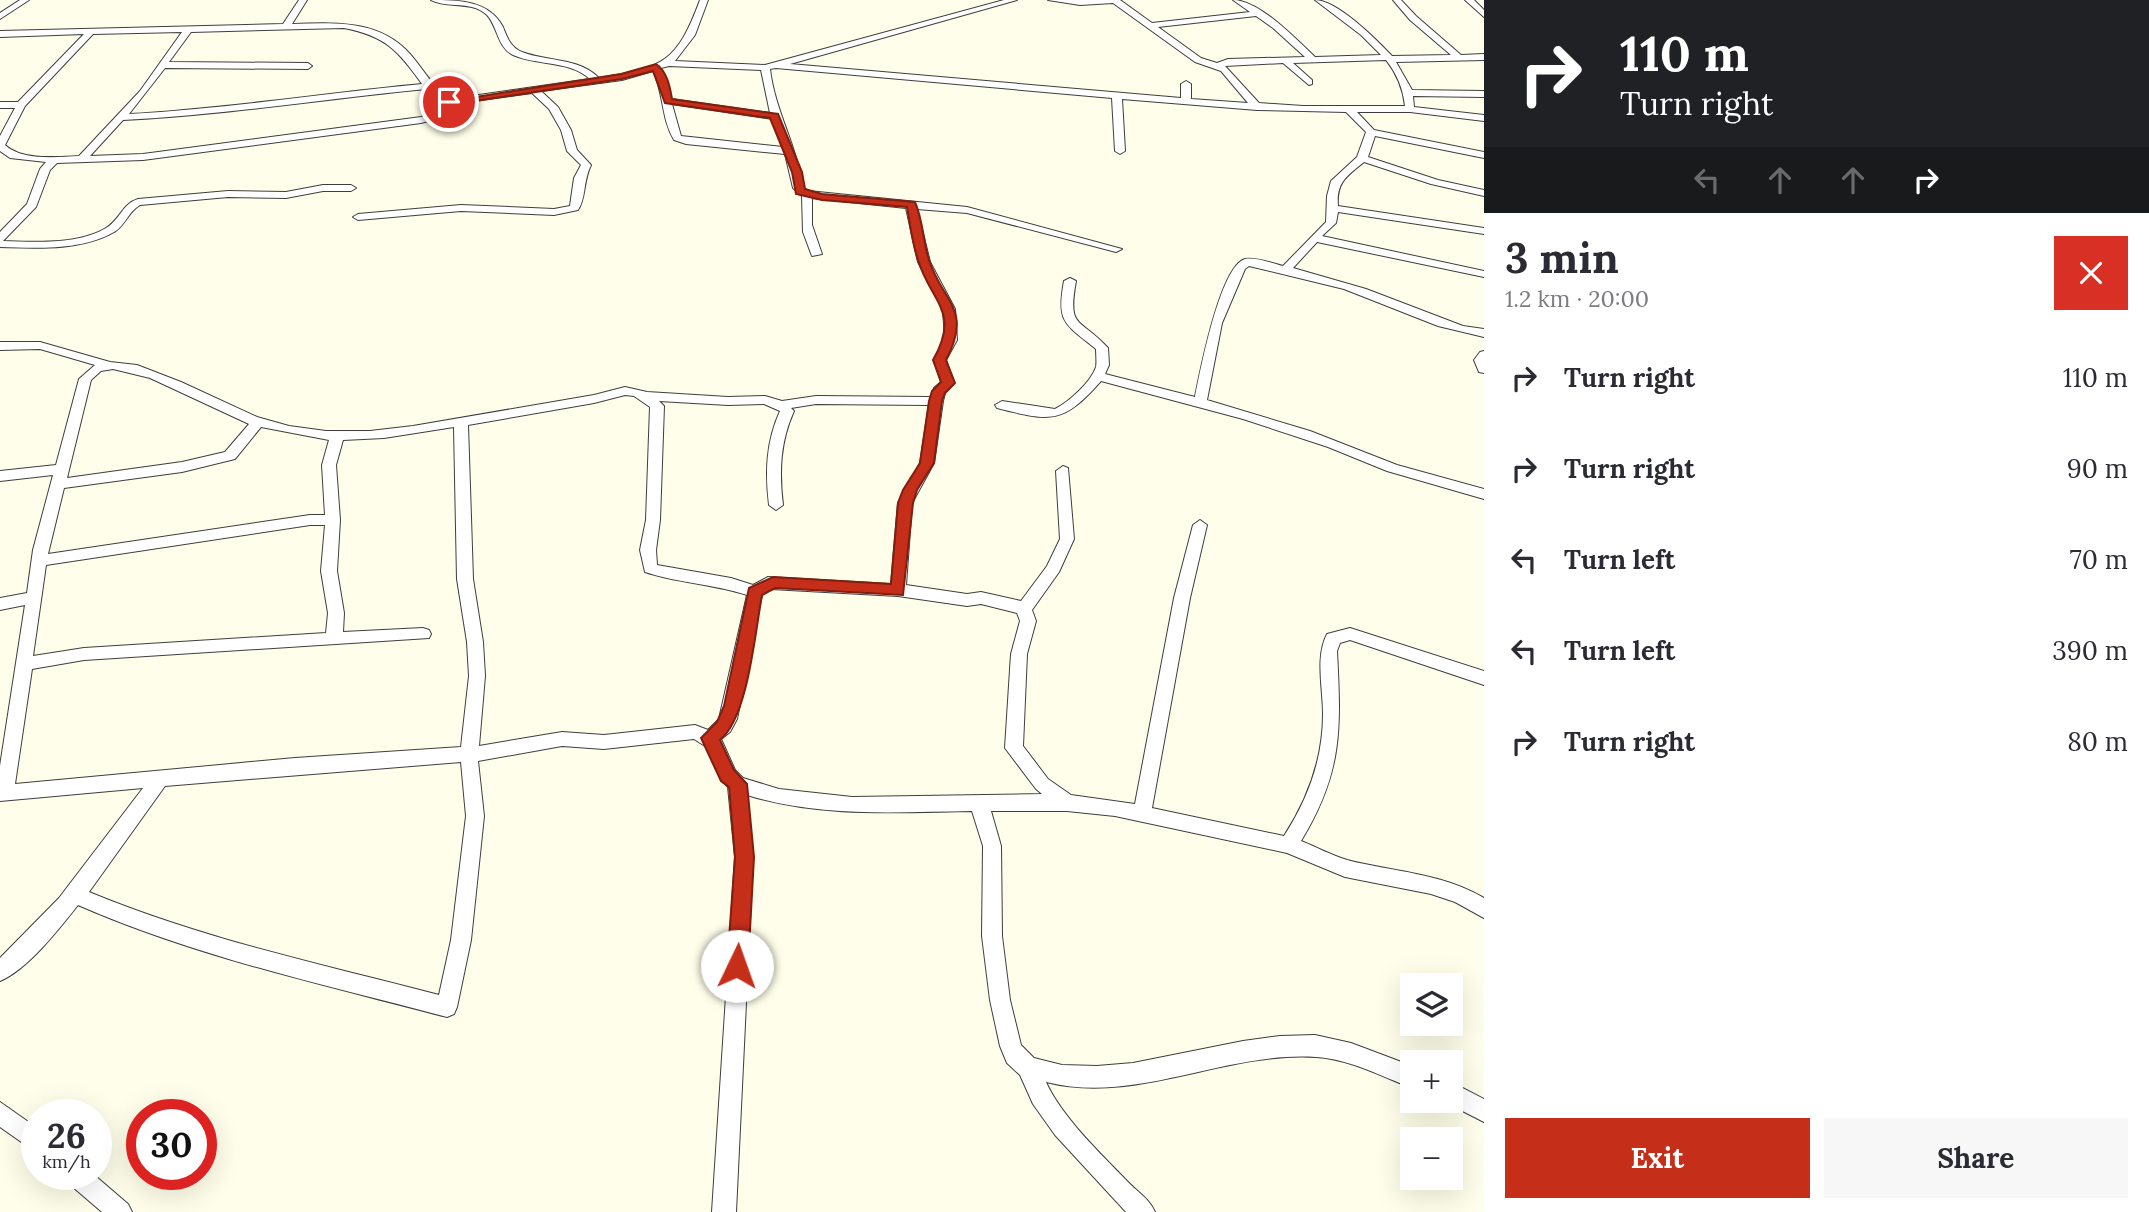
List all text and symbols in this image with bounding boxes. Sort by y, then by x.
text: 110 m [1620,22,1749,84]
icon: right [1505,28,1596,119]
pin [419,72,479,132]
icon: arrive [430,83,468,121]
text: Turn right [1620,83,1773,124]
icon: left [1688,161,1726,199]
icon: ahead [1761,161,1799,199]
icon: ahead [1834,161,1872,199]
icon: right [1907,161,1945,199]
text: 3 min [1505,231,1619,285]
button: close [2054,236,2128,310]
text: 1.2 km · 20:00 [1505,284,1649,313]
icon: right [1505,359,1543,397]
text: Turn right [1564,361,1695,394]
text: 110 m [2063,361,2128,394]
icon: right [1505,450,1543,488]
text: Turn right [1564,452,1695,485]
text: 90 m [2067,452,2128,485]
icon: left [1505,541,1543,579]
text: Turn left [1564,543,1675,576]
text: 70 m [2070,543,2128,576]
icon: left [1505,632,1543,670]
text: Turn left [1564,634,1675,667]
text: 390 m [2052,634,2128,667]
icon: right [1505,723,1543,761]
text: Turn right [1564,725,1695,758]
text: 80 m [2067,725,2128,758]
position arrow [700,929,774,1003]
map controls [1400,973,1463,1190]
button: layers [1400,973,1463,1036]
button: + [1400,1050,1463,1113]
speed limit sign: 30 [126,1099,217,1190]
text: 26 [47,1113,86,1158]
button: Exit [1505,1118,1810,1198]
button: Share [1824,1118,2128,1198]
button: − [1400,1127,1463,1190]
text: km/h [42,1150,91,1173]

